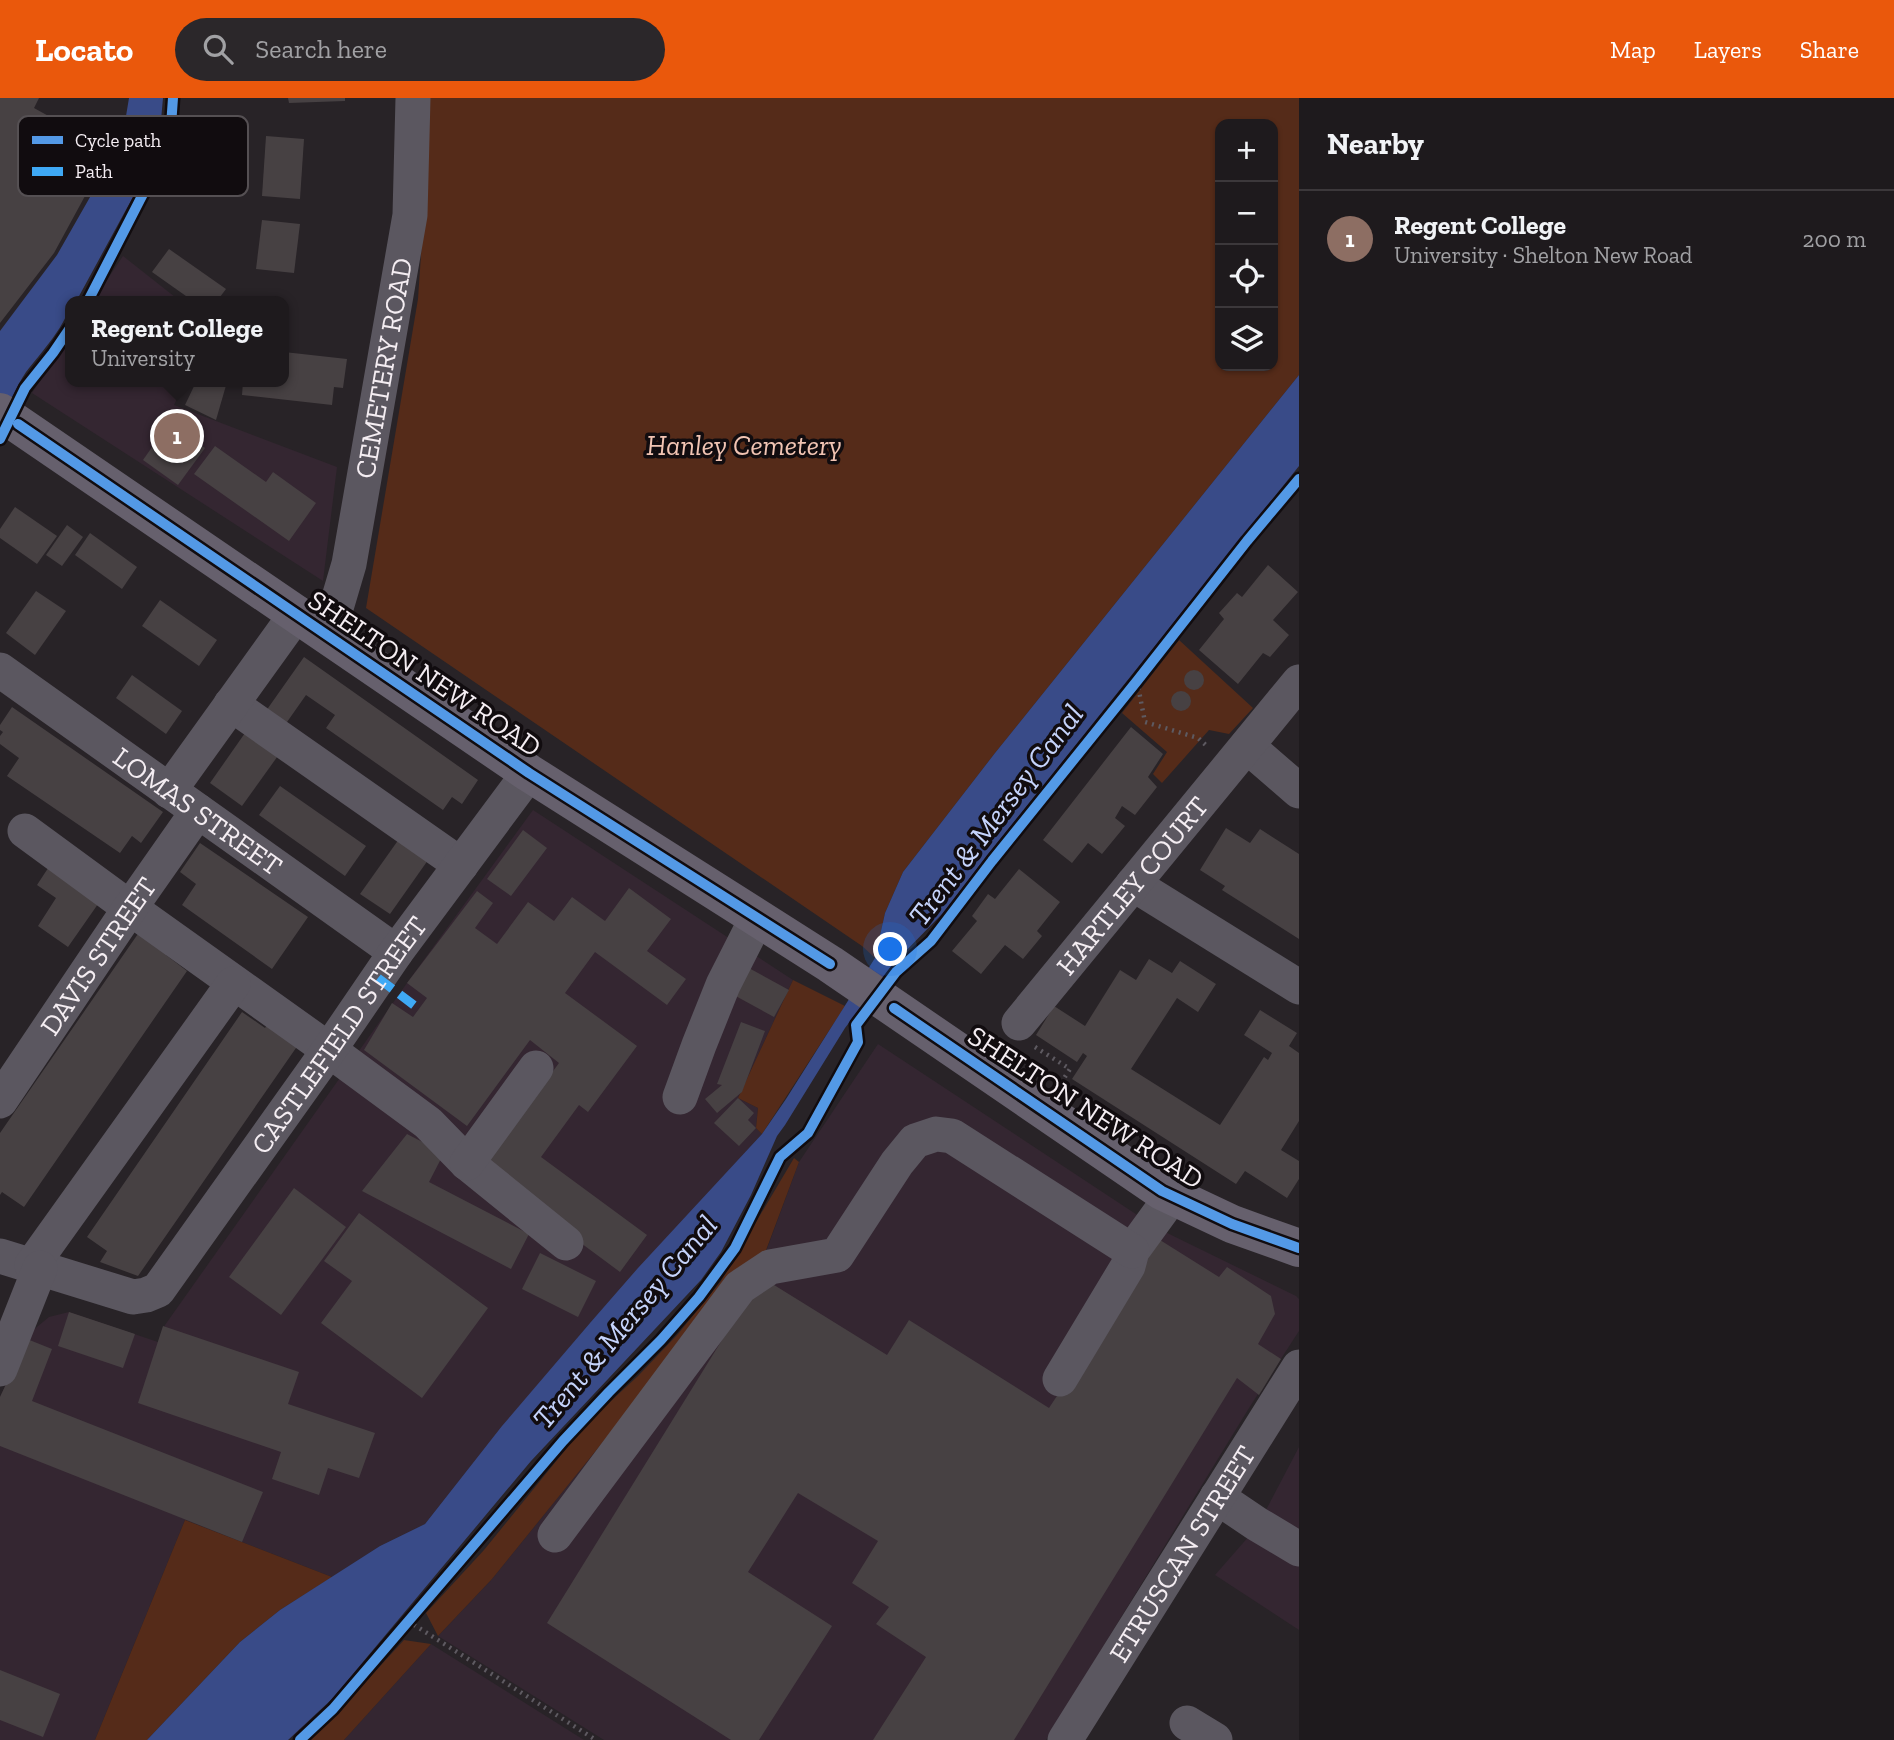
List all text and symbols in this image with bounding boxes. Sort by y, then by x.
search box [175,18,665,81]
text: Locato [35,30,133,69]
icon: search [199,30,237,68]
text: Search here [255,33,387,65]
text: Map [1610,35,1656,64]
text: Layers [1694,35,1762,64]
text: Share [1800,35,1859,64]
legend [18,116,248,196]
map controls [1215,119,1278,371]
button: + [1215,119,1278,182]
text: Nearby [1327,126,1424,162]
text: Cycle path [75,129,161,152]
text: Path [75,160,113,183]
button: − [1215,182,1278,245]
text: Regent College [1394,209,1566,241]
text: 1 [1345,225,1355,253]
text: 200 m [1803,225,1866,253]
text: University · Shelton New Road [1394,241,1692,269]
button: locate [1215,245,1278,308]
street label: CEMETERY ROAD [348,255,419,481]
popup [65,296,289,387]
button: layers [1215,308,1278,371]
text: Regent College [91,312,263,344]
text: University [91,344,195,372]
pin: 1 [154,410,200,462]
park label: Hanley Cemetery [646,429,842,462]
street label: SHELTON NEW ROAD [302,583,547,764]
water label: Trent & Mersey Canal [901,697,1091,933]
street label: LOMAS STREET [107,740,288,883]
street label: HARTLEY COURT [1049,790,1215,982]
street label: DAVIS STREET [33,871,163,1041]
street label: CASTLEFIELD STREET [244,910,434,1160]
your location [873,932,907,966]
street label: SHELTON NEW ROAD [962,1019,1210,1196]
water label: Trent & Mersey Canal [525,1208,725,1436]
street label: ETRUSCAN STREET [1102,1440,1262,1668]

